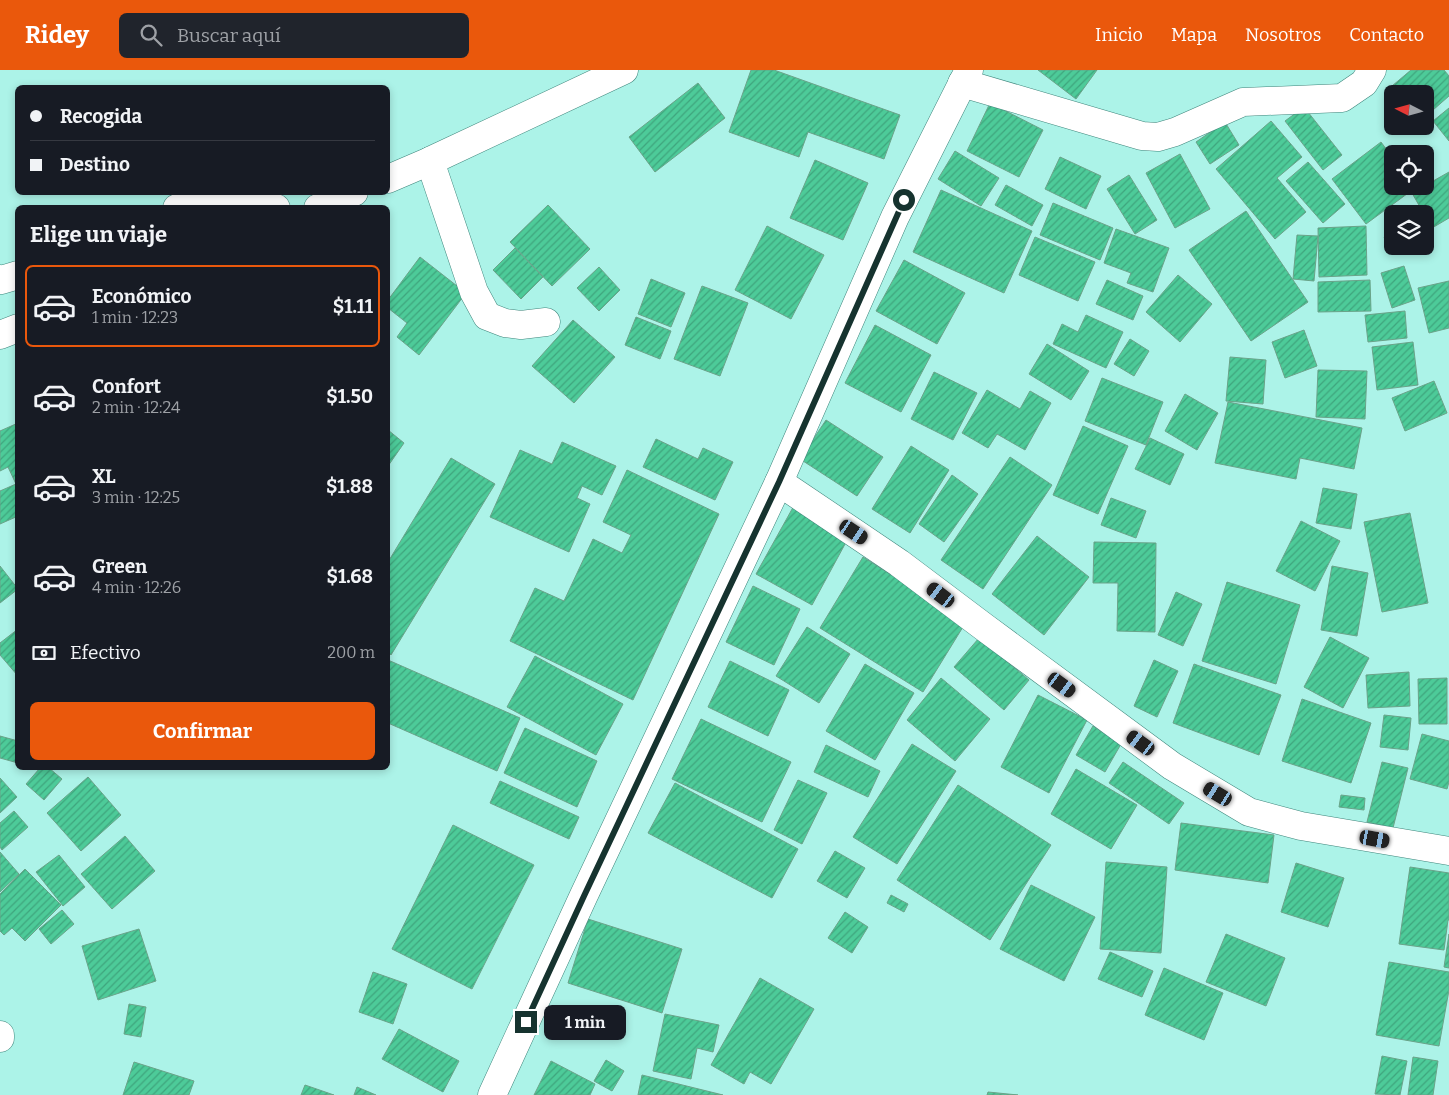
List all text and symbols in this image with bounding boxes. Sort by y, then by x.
search box [119,13,469,58]
text: Ridey [25,21,89,49]
icon: search [137,21,165,49]
text: Buscar aquí [177,24,281,47]
text: Inicio [1095,24,1143,46]
text: Mapa [1171,24,1217,46]
text: Nosotros [1245,24,1321,46]
text: Contacto [1349,24,1424,46]
north arrow [1384,85,1434,135]
map controls [1384,85,1434,255]
text: Recogida [60,105,142,128]
button: locate [1384,145,1434,195]
text: Destino [60,153,130,176]
route start [893,189,915,211]
button: layers [1384,205,1434,255]
text: Elige un viaje [30,221,167,248]
icon: car [32,284,77,329]
text: Económico [92,285,192,308]
text: $1.11 [333,295,373,318]
text: 1 min · 12:23 [92,308,178,327]
icon: car [32,374,77,419]
text: Confort [92,375,161,398]
text: $1.50 [326,385,373,408]
text: 2 min · 12:24 [92,398,180,417]
icon: car [32,464,77,509]
text: XL [92,465,116,488]
text: $1.88 [326,475,373,498]
text: 3 min · 12:25 [92,488,180,507]
car [837,517,870,547]
icon: car [32,554,77,599]
text: Green [92,555,147,578]
text: $1.68 [327,565,373,588]
text: 4 min · 12:26 [92,578,181,597]
car [924,580,957,610]
icon: cash [30,639,58,667]
text: Efectivo [70,641,141,664]
text: 200 m [327,643,375,662]
car [1045,670,1078,700]
button: Confirmar [30,702,375,760]
car [1124,728,1157,758]
car [1201,780,1234,808]
car [1358,829,1391,849]
callout: 1 min [544,1004,626,1040]
route end [515,1011,537,1033]
text: 1 min [565,1013,605,1032]

